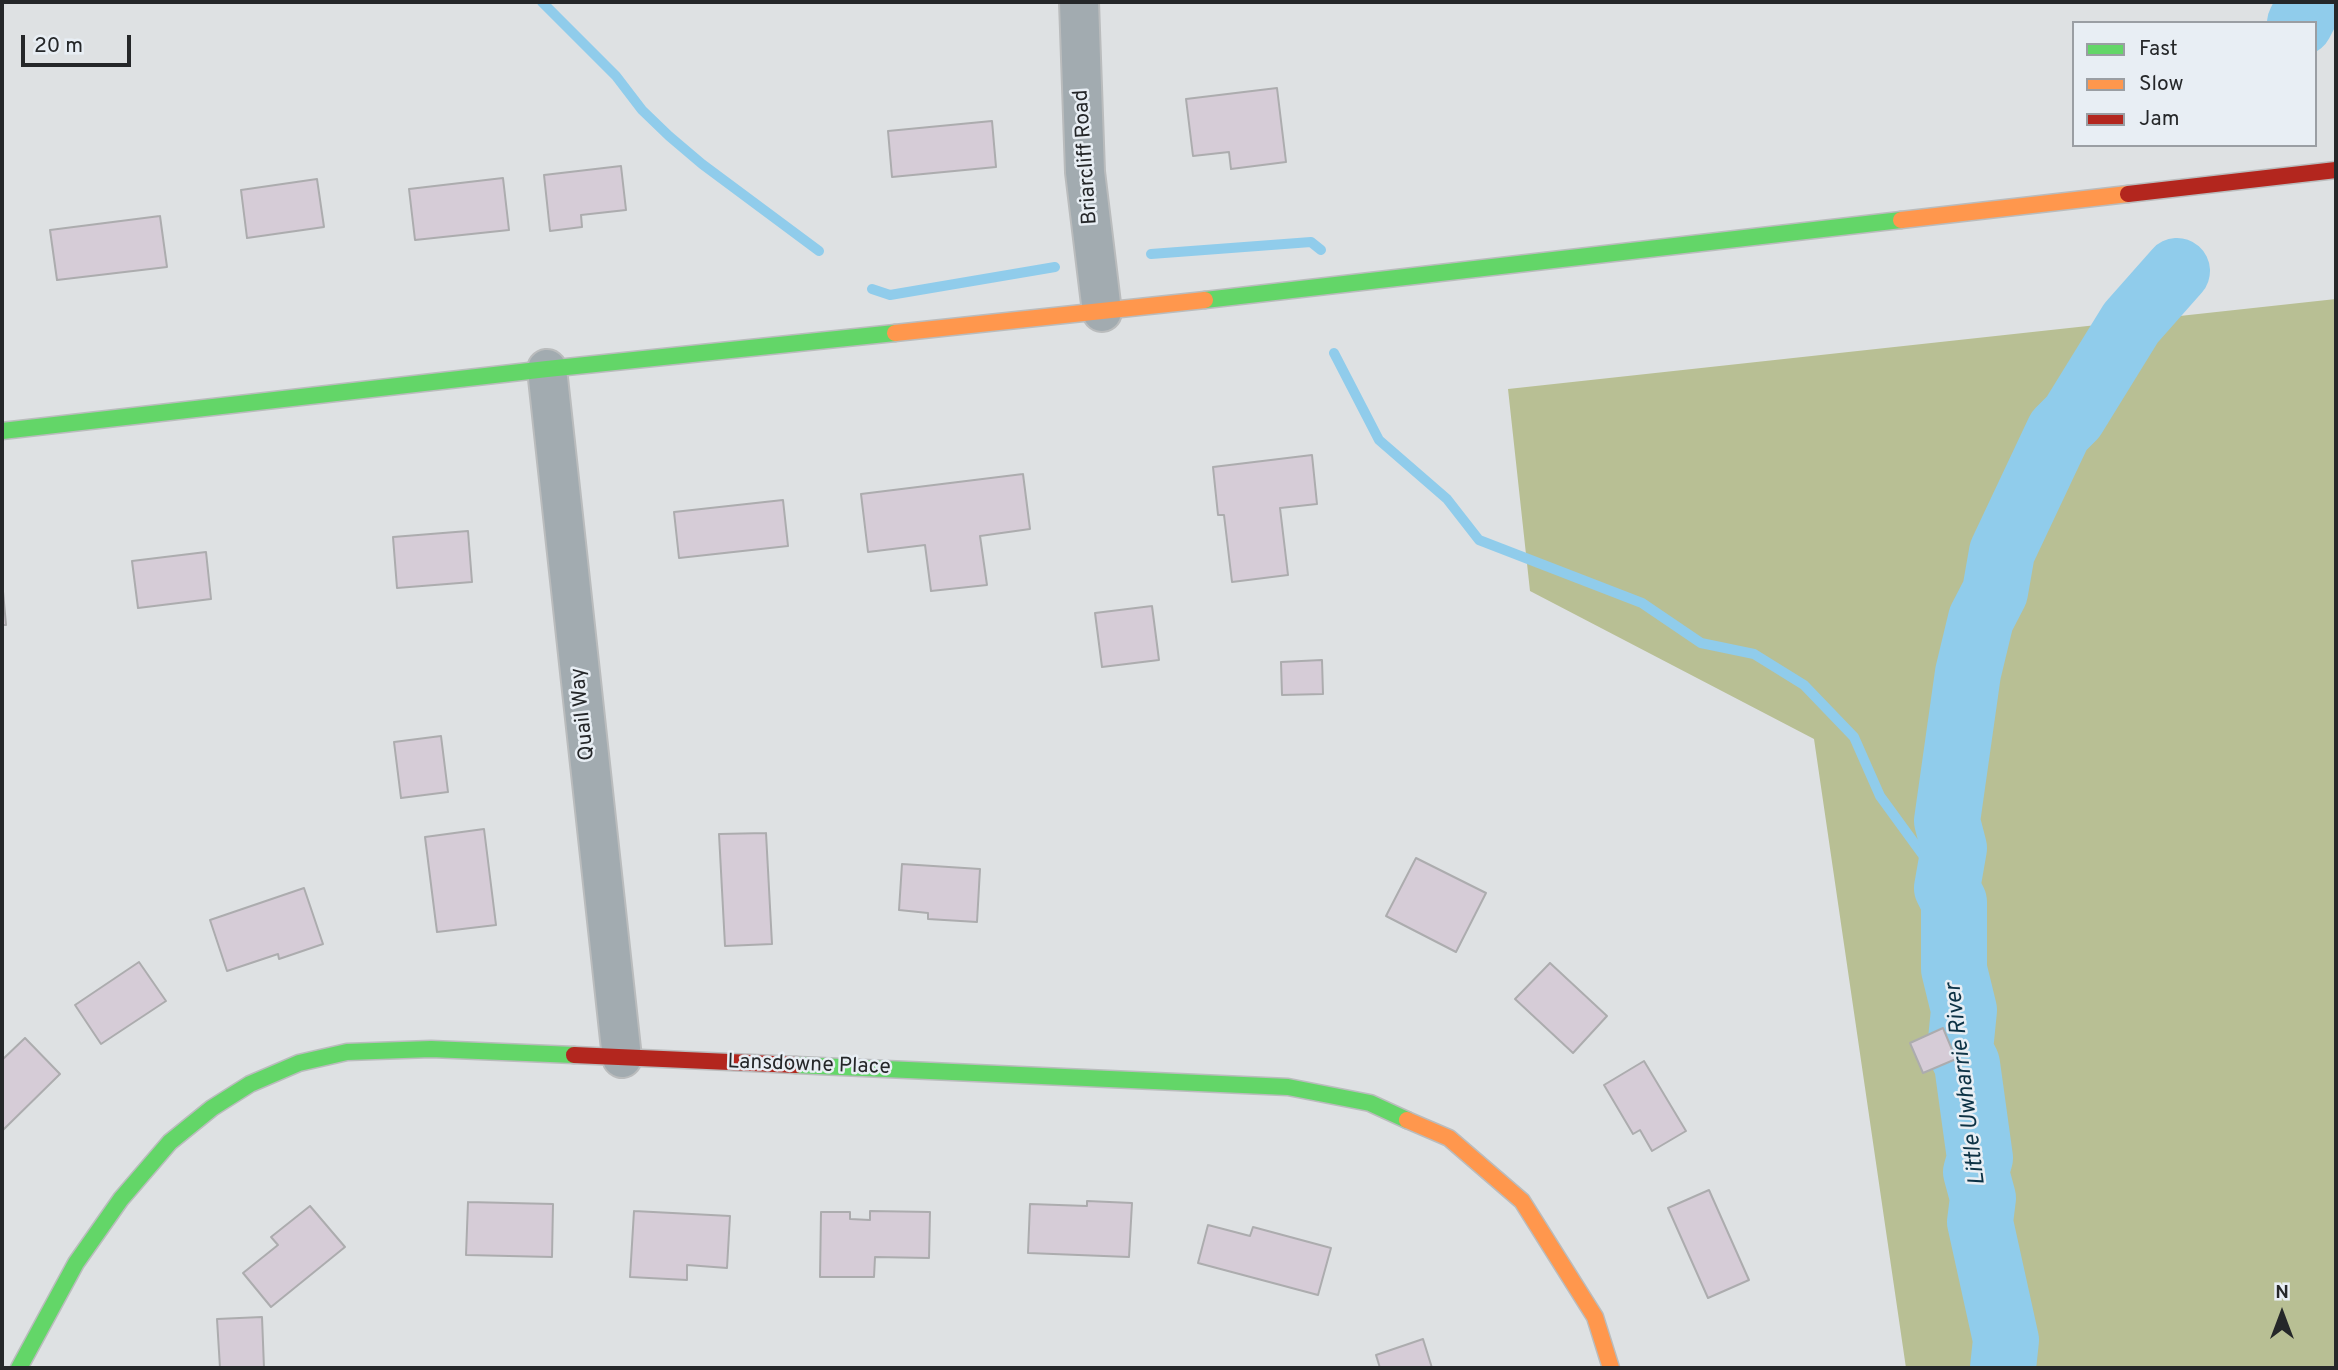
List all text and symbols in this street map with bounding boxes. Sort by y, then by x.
scale bar [24,21,135,65]
legend [2072,21,2317,147]
text: 20 m [34,33,83,60]
text: Fast [2139,36,2178,63]
text: Slow [2139,71,2184,98]
street label: Briarcliff Road [1070,89,1104,225]
text: Jam [2139,106,2180,133]
street label: Quail Way [567,666,601,762]
water label: Little Uwharrie River [1941,981,1993,1187]
street label: Lansdowne Place [727,1051,891,1081]
north arrow [2247,1279,2317,1349]
text: N [2275,1281,2289,1305]

